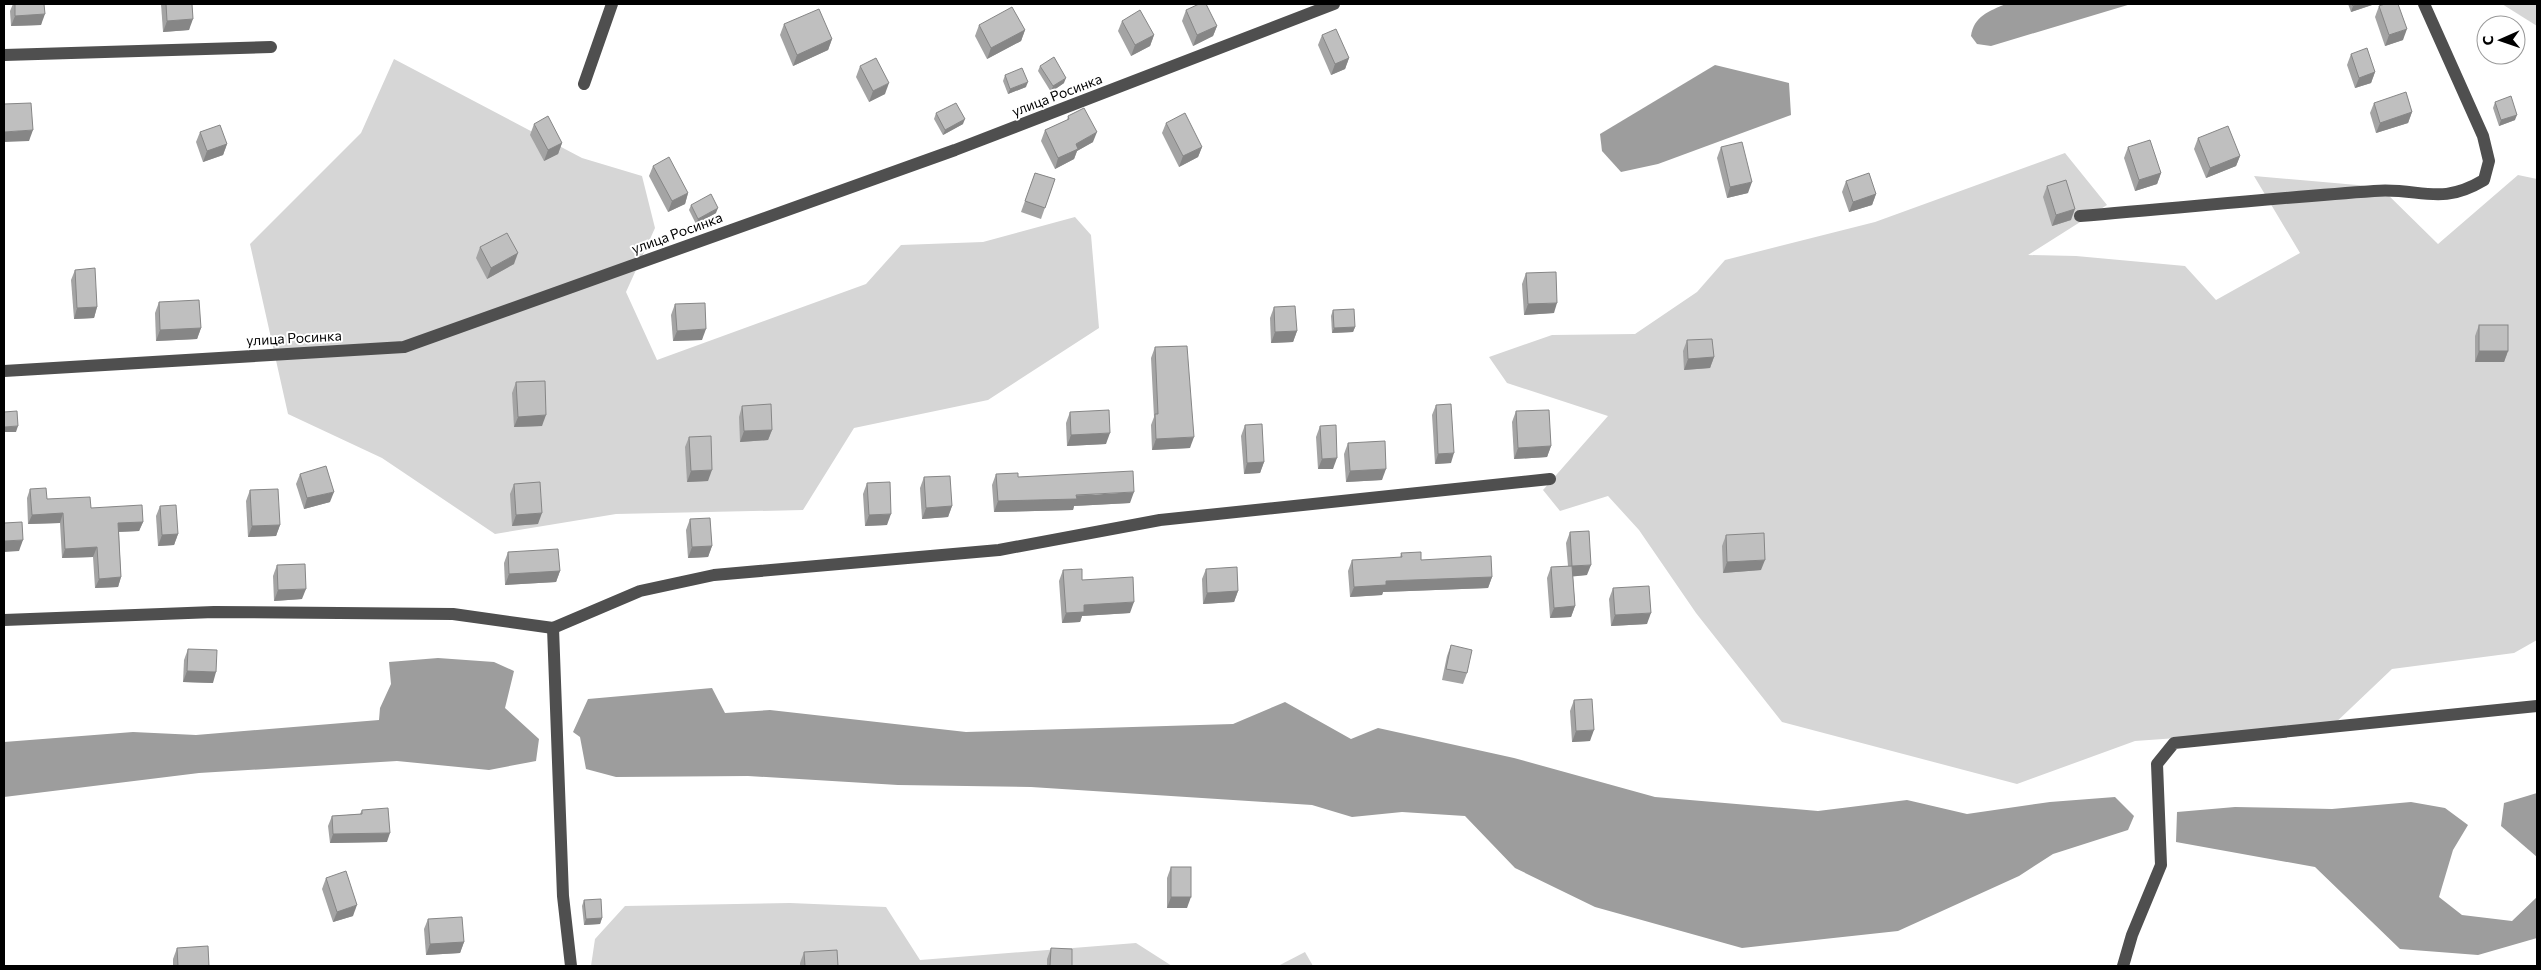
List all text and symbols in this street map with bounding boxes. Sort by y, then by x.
north arrow [2476,15,2526,65]
text: С [2479,35,2496,46]
street label: улица Росинка [1009,69,1104,120]
street label: улица Росинка [629,208,725,257]
street label: улица Росинка [246,327,342,348]

